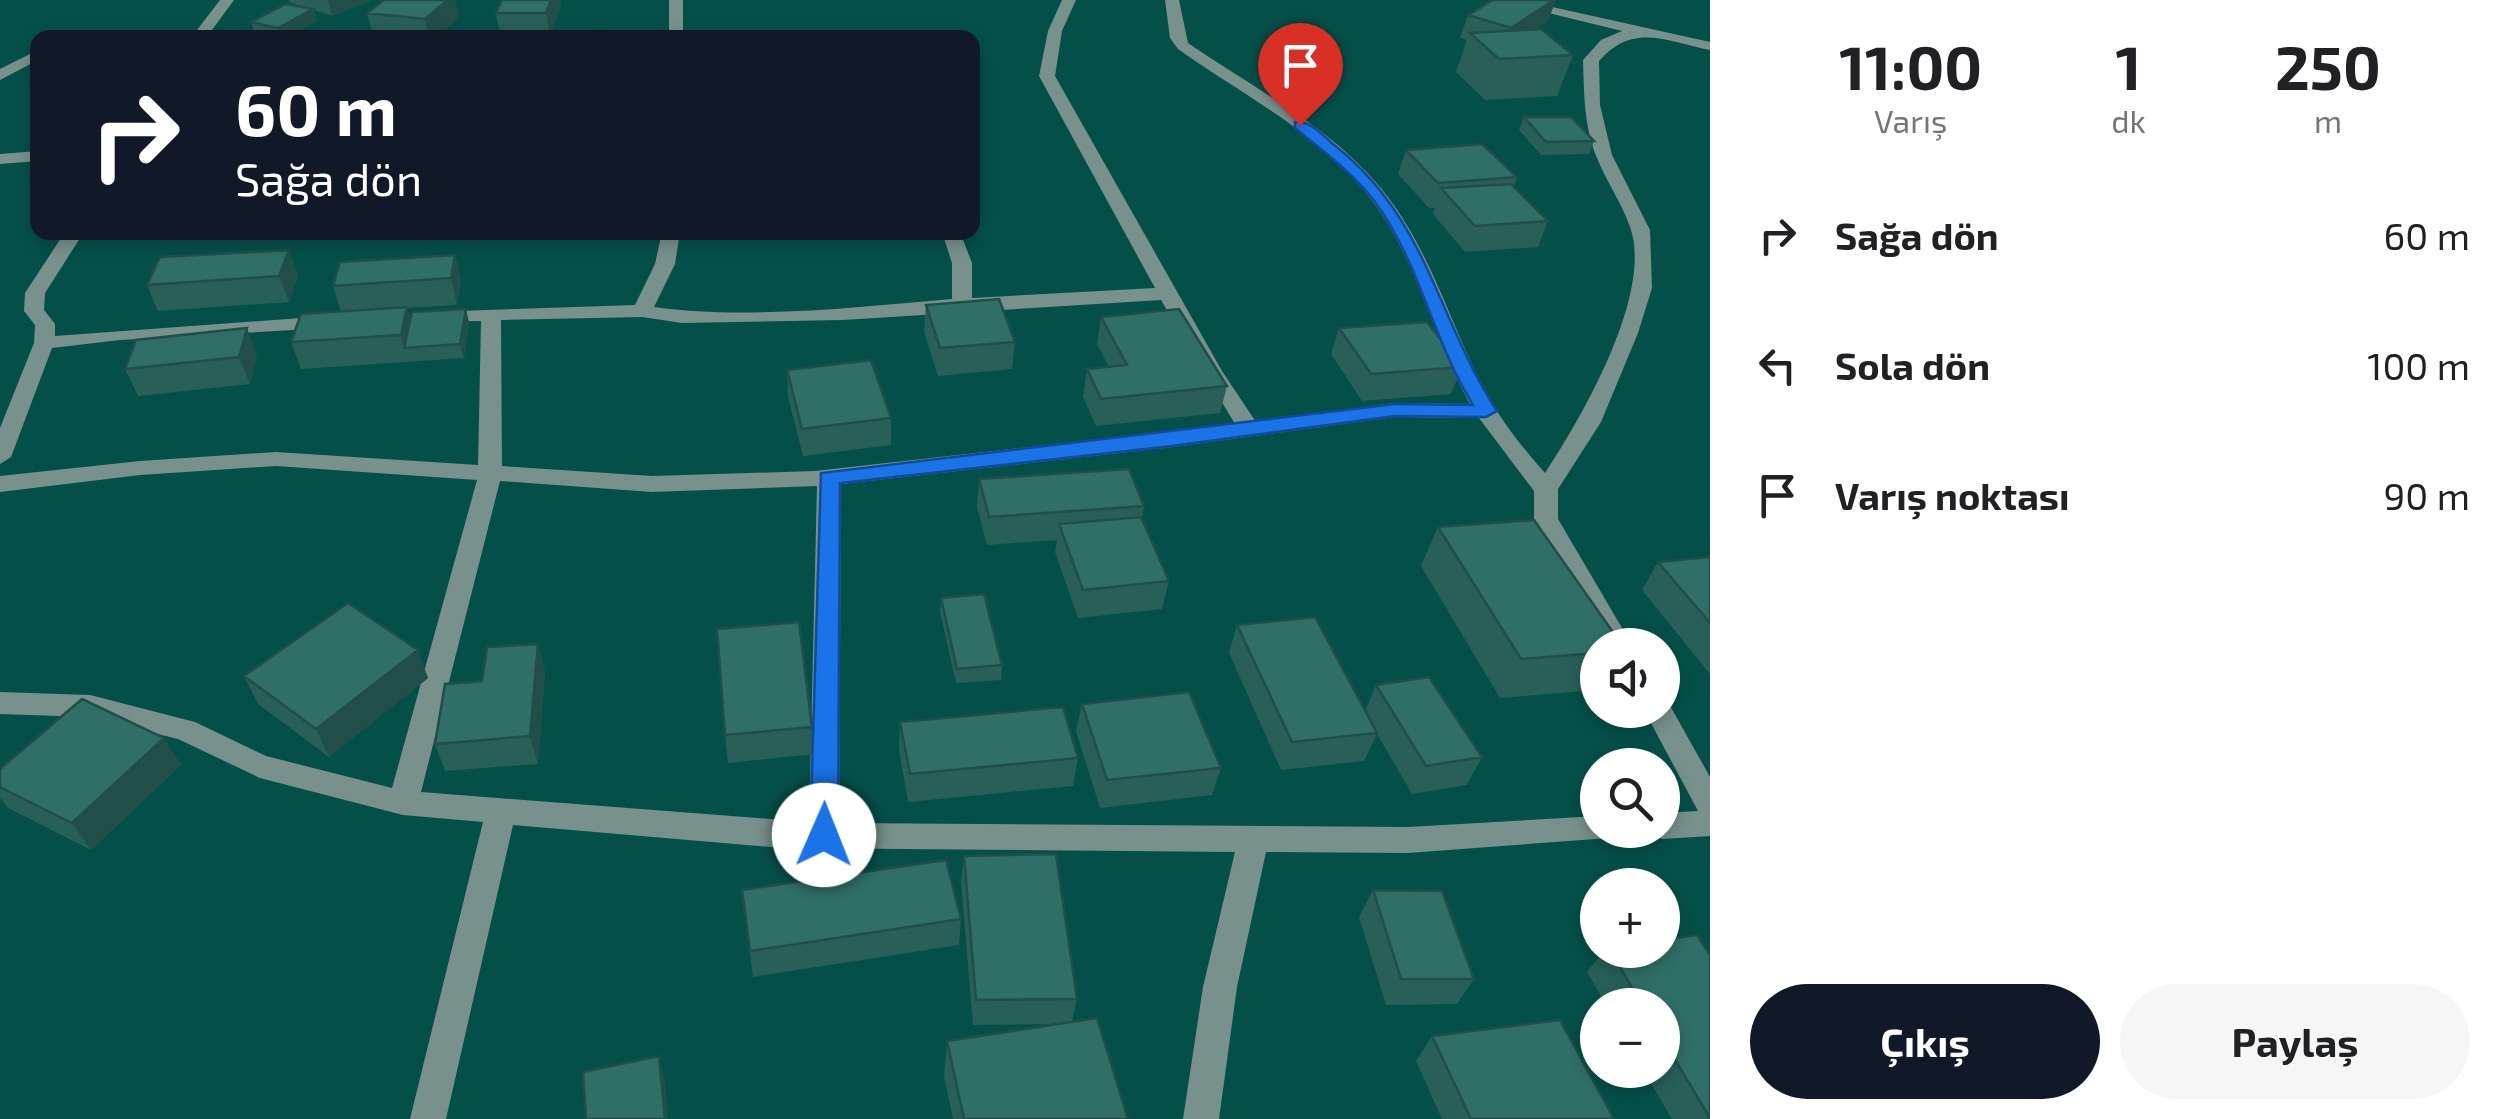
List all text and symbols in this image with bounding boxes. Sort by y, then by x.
pin [1258,23,1343,126]
text: 11:00 [1839,30,1982,102]
text: 1 [2116,30,2142,102]
text: 250 [2275,30,2381,102]
icon: arrive [1273,38,1328,93]
text: 60 m [235,66,397,150]
icon: right [70,70,200,200]
text: Varış [1874,101,1947,139]
text: dk [2111,101,2146,139]
text: m [2314,101,2342,139]
text: Sağa dön [235,151,422,205]
icon: right [1750,208,1805,263]
text: Sağa dön [1835,212,1999,258]
text: 60 m [2384,212,2470,258]
icon: left [1750,338,1805,393]
text: Sola dön [1835,342,1990,388]
text: 100 m [2367,342,2470,388]
icon: arrive [1750,468,1805,523]
text: Varış noktası [1835,472,2070,518]
text: 90 m [2384,472,2470,518]
map controls [1580,628,1680,1088]
button: sound [1580,628,1680,728]
button: search [1580,748,1680,848]
position arrow [772,783,876,887]
button: + [1580,868,1680,968]
button: Çıkış [1750,984,2100,1099]
button: Paylaş [2120,984,2470,1099]
button: − [1580,988,1680,1088]

